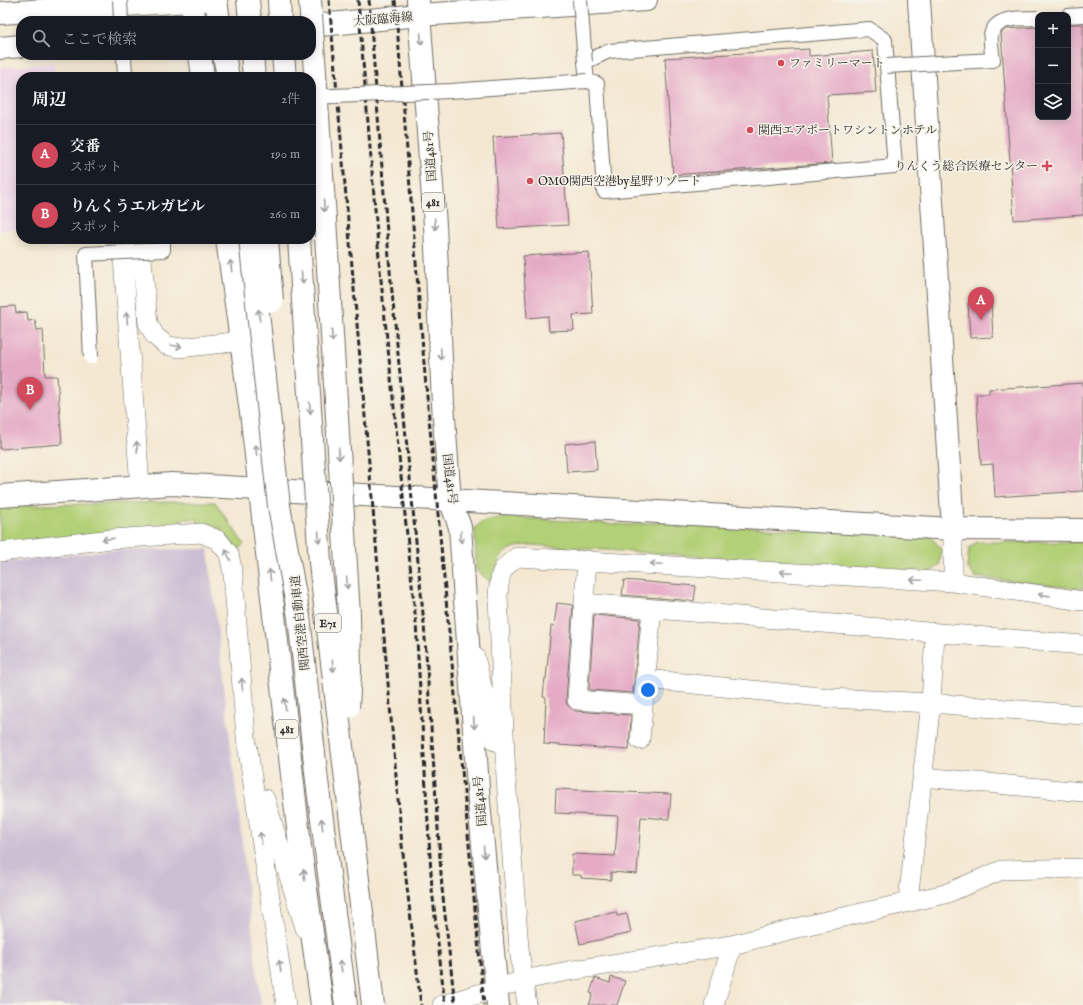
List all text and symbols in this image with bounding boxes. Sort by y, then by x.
street label: 大阪臨海線 [352,9,414,30]
map controls [1035,12,1071,120]
button: + [1035,12,1071,48]
search box [16,16,316,60]
icon: search [30,27,52,49]
text: ここで検索 [62,30,137,49]
one-way arrow [417,32,424,45]
button: − [1035,48,1071,84]
place label: ファミリーマート [789,56,885,71]
marker: ファミリーマート [776,58,786,68]
button: layers [1035,84,1071,120]
text: 周辺 [32,90,66,111]
text: 2件 [281,91,300,108]
place label: 関西エアポートワシントンホテル [758,123,937,138]
marker: 関西エアポートワシントンホテル [745,125,755,135]
street label: 国道481号 [421,130,440,182]
text: 交番 [70,137,100,156]
text: A [41,146,49,163]
text: 190 m [270,146,300,163]
text: スポット [70,159,122,176]
place label: りんくう総合医療センター [894,159,1038,174]
marker: りんくう総合医療センター [1041,160,1053,172]
place label: OMO関西空港by星野リゾート [538,174,701,189]
marker: OMO関西空港by星野リゾート [525,176,535,186]
road number: 481 [422,193,444,211]
text: りんくうエルガビル [70,197,205,216]
one-way arrow [321,199,328,212]
text: B [41,206,49,223]
text: 260 m [269,206,300,223]
one-way arrow [431,217,439,230]
text: スポット [70,219,122,236]
one-way arrow [227,260,235,273]
one-way arrow [299,271,306,284]
pin: A [968,287,994,320]
one-way arrow [255,309,262,322]
one-way arrow [124,312,131,325]
one-way arrow [329,329,336,342]
one-way arrow [169,342,182,350]
one-way arrow [437,347,444,360]
pin: B [17,377,43,410]
one-way arrow [307,401,314,414]
one-way arrow [134,441,141,454]
one-way arrow [252,444,259,457]
one-way arrow [336,447,343,460]
street label: 国道481号 [439,453,460,505]
one-way arrow [315,530,322,543]
one-way arrow [457,530,465,543]
one-way arrow [102,535,115,543]
one-way arrow [224,549,231,561]
one-way arrow [650,560,663,567]
one-way arrow [780,568,793,575]
one-way arrow [267,569,274,582]
street label: 関西空港自動車道 [288,574,313,671]
one-way arrow [343,576,350,589]
one-way arrow [909,576,922,583]
one-way arrow [1038,591,1051,599]
road number: E71 [315,614,341,632]
one-way arrow [329,660,337,673]
one-way arrow [238,678,245,691]
your location [638,680,658,700]
one-way arrow [281,698,288,711]
one-way arrow [470,716,477,729]
road number: 481 [276,720,298,738]
street label: 国道481号 [471,775,490,827]
one-way arrow [318,818,326,831]
one-way arrow [257,832,265,845]
one-way arrow [480,845,488,858]
one-way arrow [300,869,308,882]
one-way arrow [276,960,284,973]
one-way arrow [337,960,345,973]

